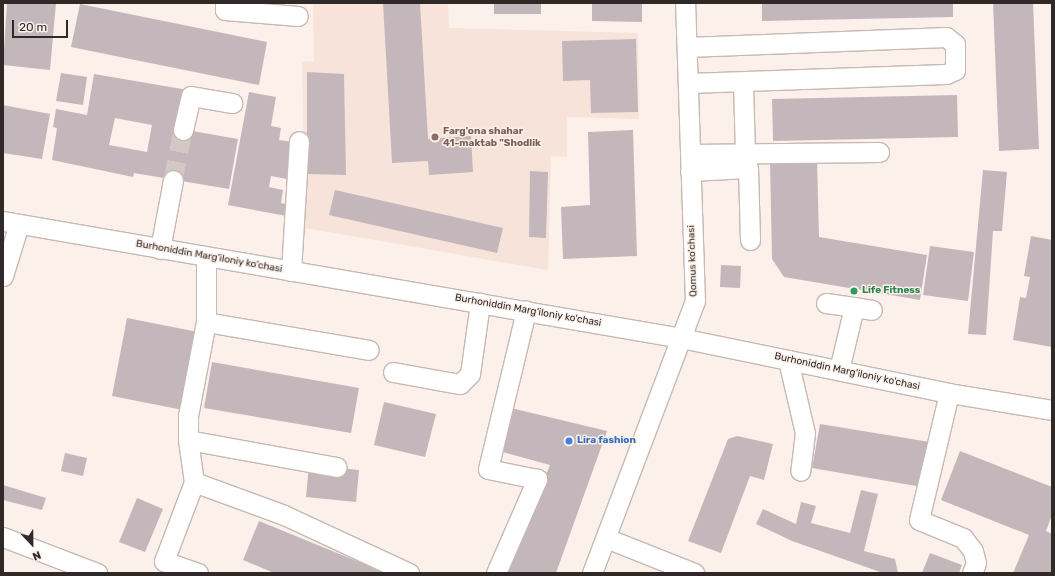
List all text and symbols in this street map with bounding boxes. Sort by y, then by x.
scale bar [14,12,70,38]
text: 20 m [19,20,47,34]
place label: Farg'ona shahar 41-maktab "Shodlik [443,125,541,148]
marker: Farg'ona shahar 41-maktab "Shodlik [430,132,440,142]
street label: Qomus ko'chasi [686,225,700,297]
street label: Burhoniddin Marg'iloniy ko'chasi [135,238,283,276]
place label: Life Fitness [862,285,920,297]
marker: Life Fitness [849,286,859,296]
street label: Burhoniddin Marg'iloniy ko'chasi [454,292,602,330]
street label: Burhoniddin Marg'iloniy ko'chasi [773,351,921,393]
place label: Lira fashion [577,435,636,447]
marker: Lira fashion [564,436,574,446]
north arrow [12,524,52,564]
text: N [31,548,43,563]

